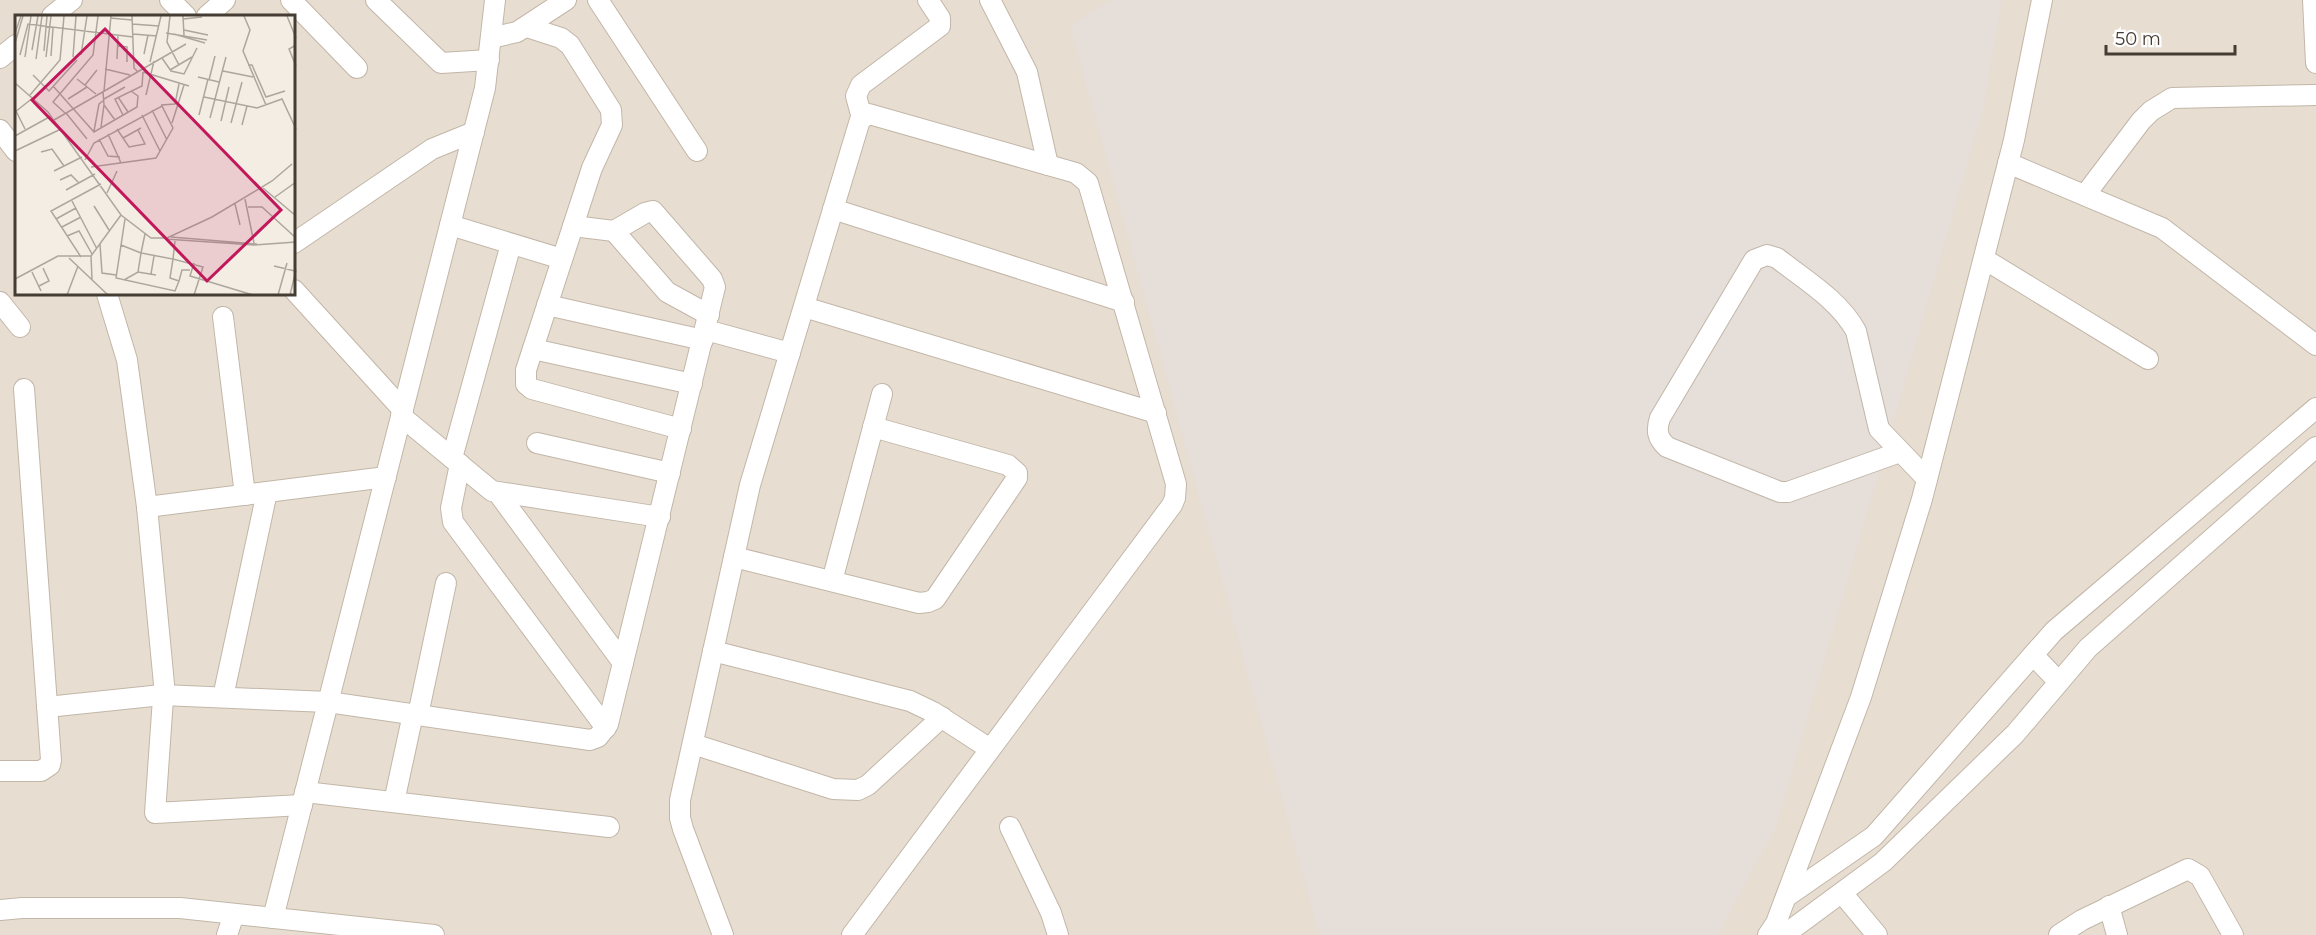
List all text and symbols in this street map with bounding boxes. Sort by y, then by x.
inset map [15,15,296,296]
scale bar [2106,18,2235,56]
text: 50 m [2115,28,2161,50]

